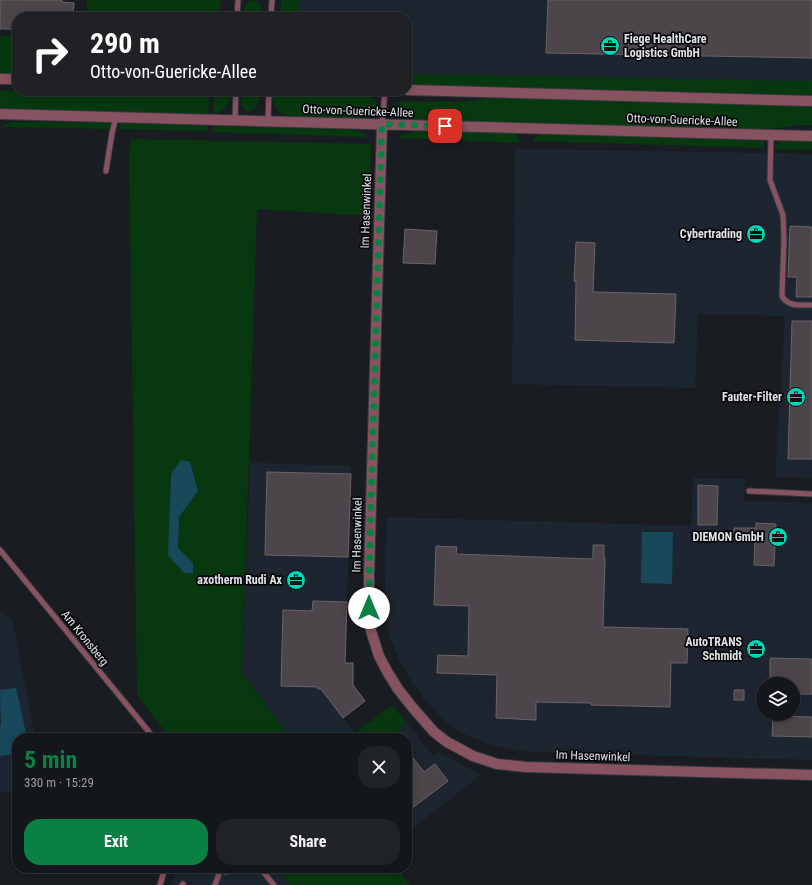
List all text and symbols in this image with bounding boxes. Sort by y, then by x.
text: 290 m [90,27,160,60]
icon: right [24,28,76,80]
place label: Fiege HealthCare Logistics GmbH [624,32,707,60]
office icon: Fiege HealthCare Logistics GmbH [599,35,621,57]
text: Otto-von-Guericke-Allee [90,61,257,82]
street label: Otto-von-Guericke-Allee [302,102,414,120]
pin [428,109,462,143]
street label: Otto-von-Guericke-Allee [626,111,738,129]
icon: arrive [434,115,456,137]
street label: Im Hasenwinkel [358,173,374,249]
office icon: Cybertrading [745,223,767,245]
place label: Cybertrading [680,227,742,241]
office icon: Fauter-Filter [785,386,807,408]
place label: Fauter-Filter [722,390,782,404]
street label: Im Hasenwinkel [349,497,365,573]
office icon: DIEMON GmbH [767,526,789,548]
place label: DIEMON GmbH [692,530,764,544]
office icon: axotherm Rudi Ax [285,569,307,591]
place label: axotherm Rudi Ax [197,573,283,587]
position arrow [348,587,390,629]
street label: Am Kronsberg [58,608,112,669]
place label: AutoTRANS Schmidt [685,635,743,663]
office icon: AutoTRANS Schmidt [745,638,767,660]
map controls [756,677,800,721]
button: layers [756,677,800,721]
text: 5 min [24,746,77,774]
button: close [358,746,400,788]
street label: Im Hasenwinkel [555,748,631,764]
text: 330 m · 15:29 [24,775,94,790]
button: Exit [24,819,208,865]
button: Share [216,819,400,865]

